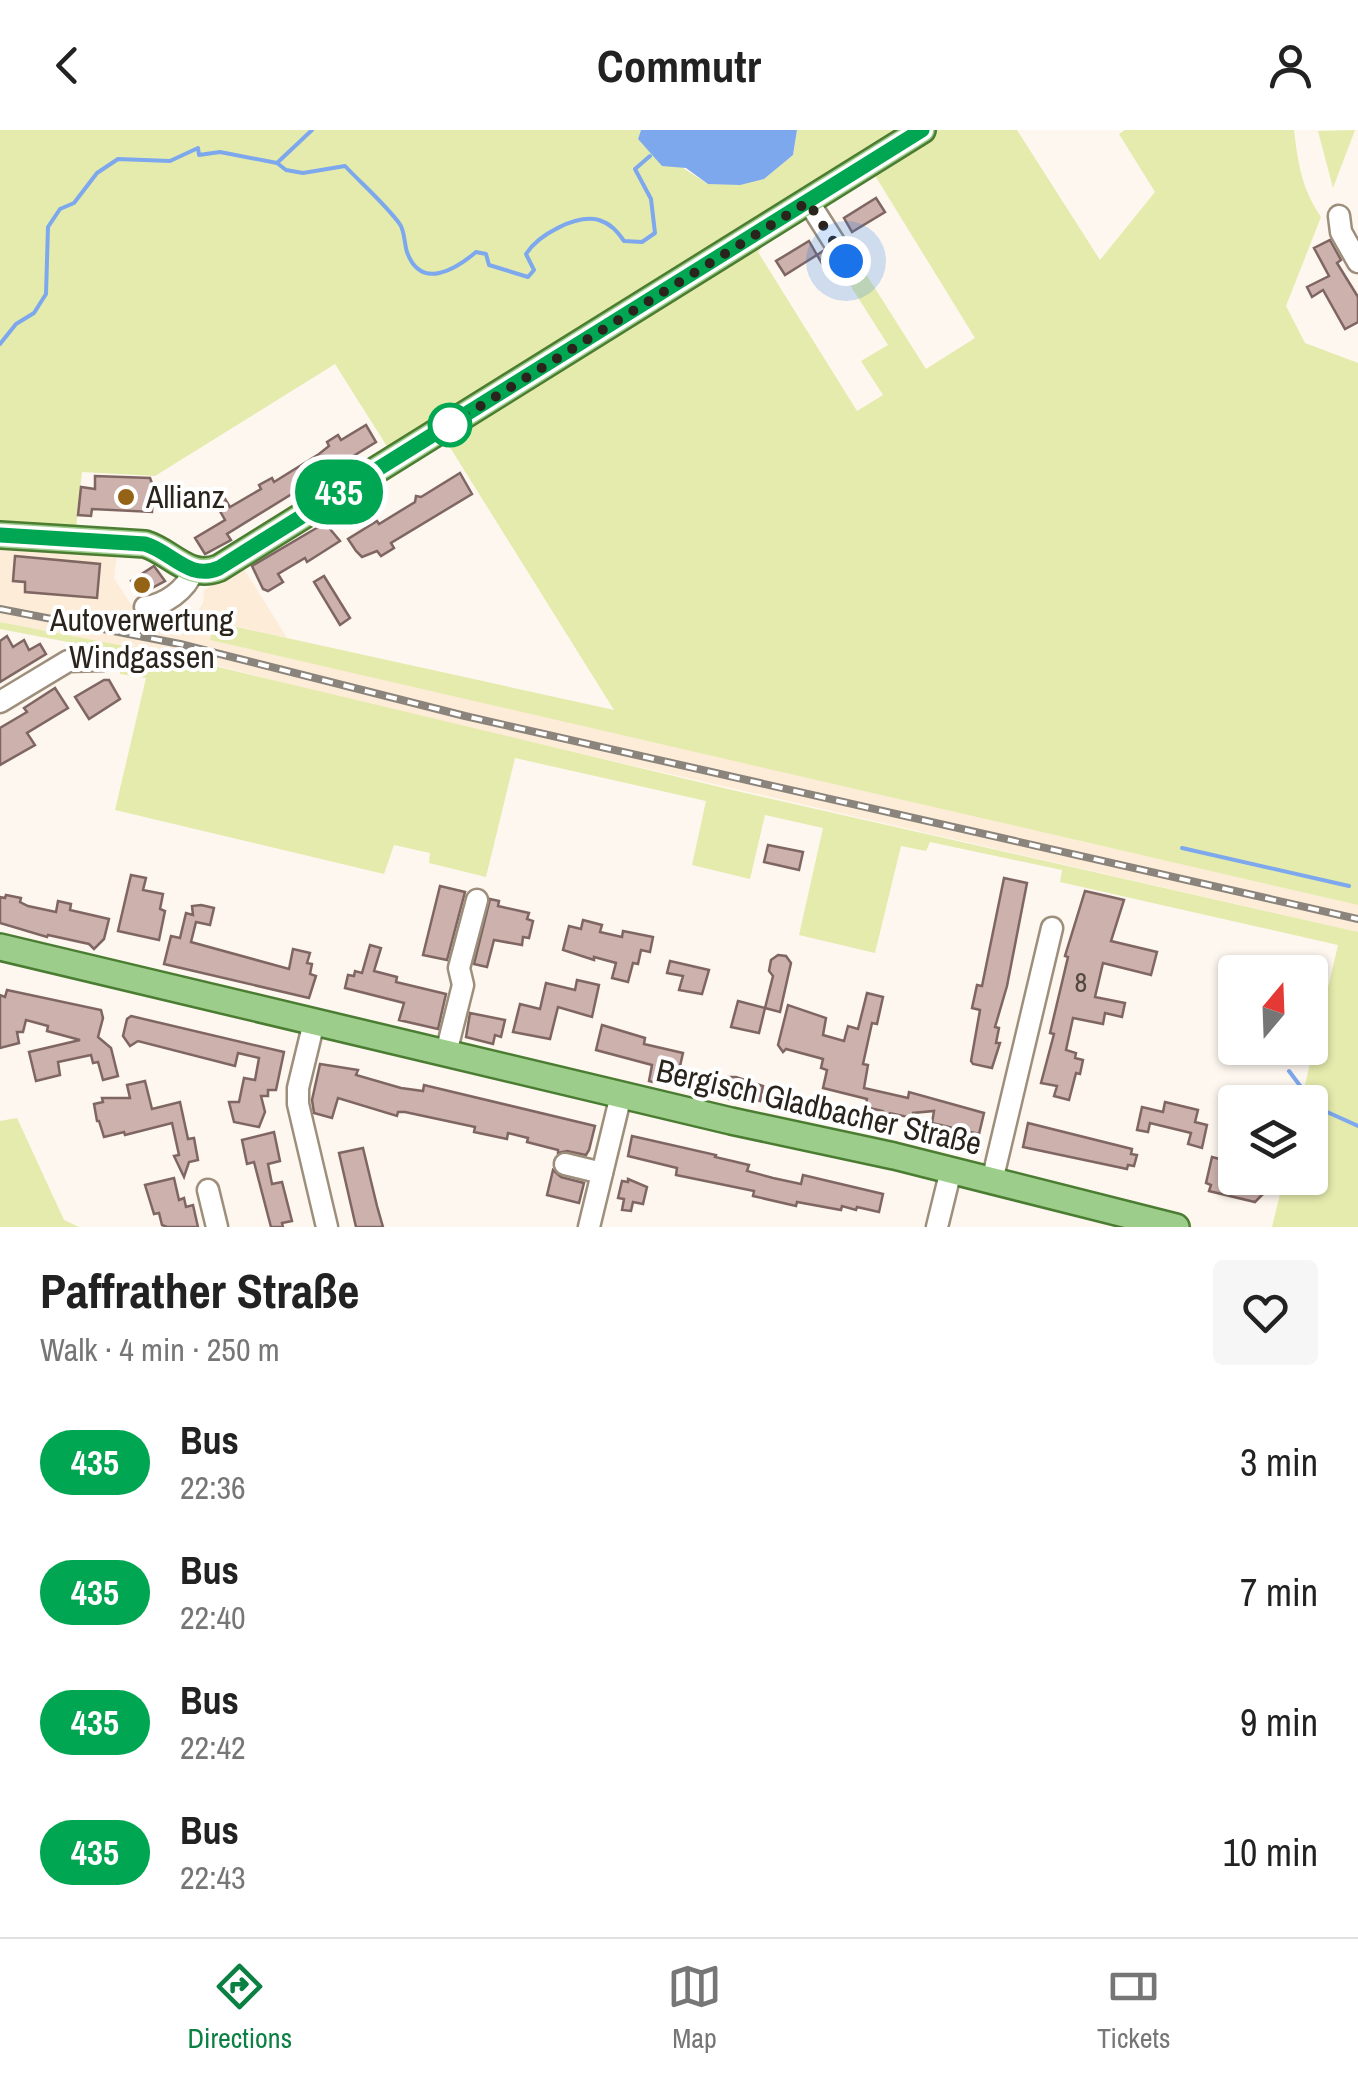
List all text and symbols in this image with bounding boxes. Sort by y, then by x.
text: Commutr [597,35,761,96]
icon: back [40,38,95,93]
icon: person [1263,38,1318,93]
your location [821,236,871,286]
unlabelled marker [429,404,471,446]
line badge: 435 [282,460,396,524]
text: 435 [315,469,363,516]
place label: Allianz [145,475,225,518]
marker: Allianz [115,486,137,508]
marker: Autoverwertung Windgassen [131,574,153,596]
place label: Autoverwertung Windgassen [49,598,234,678]
north arrow [1218,955,1328,1065]
map controls [1218,955,1328,1195]
house number: 8 [1075,963,1087,1001]
street label: Bergisch Gladbacher Straße [652,1048,986,1165]
button: layers [1218,1085,1328,1195]
text: Paffrather Straße [40,1258,359,1323]
button: heart [1213,1260,1318,1365]
text: Walk · 4 min · 250 m [40,1328,280,1371]
text: Bus [180,1415,239,1466]
text: 3 min [1240,1437,1318,1488]
text: 435 [71,1439,119,1486]
text: 22:36 [180,1466,246,1509]
text: Bus [180,1545,239,1596]
text: 7 min [1240,1567,1318,1618]
text: 435 [71,1569,119,1616]
text: 22:40 [180,1596,246,1639]
text: Bus [180,1675,239,1726]
text: 9 min [1240,1697,1318,1748]
text: 435 [71,1699,119,1746]
text: 22:42 [180,1726,246,1769]
text: Bus [180,1805,239,1856]
text: 10 min [1223,1827,1318,1878]
text: 435 [71,1829,119,1876]
text: 22:43 [180,1856,246,1899]
tab: Directions [187,1959,292,2057]
tab: Map [667,1959,722,2057]
tab: Tickets [1097,1959,1171,2057]

